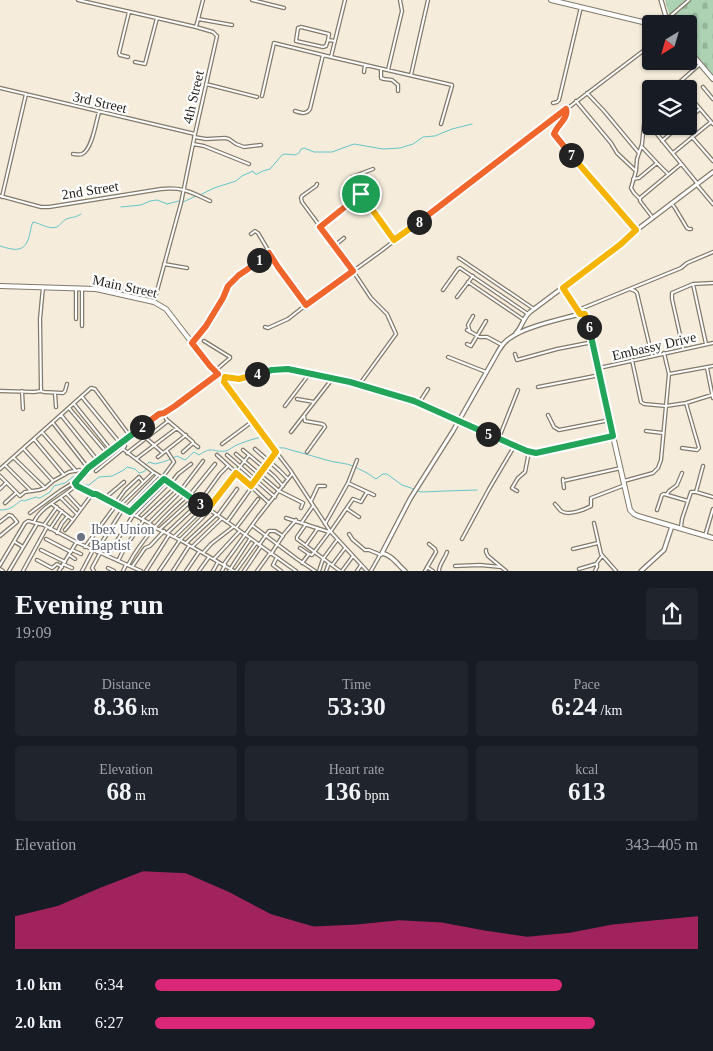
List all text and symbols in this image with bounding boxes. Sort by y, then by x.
north arrow [642,15,698,70]
map controls [642,15,697,135]
street label: 4th Street [180,69,207,125]
button: layers [642,80,697,135]
street label: 3rd Street [71,89,128,116]
pin: 7 [558,142,584,168]
text: 7 [568,148,575,163]
pin [340,173,382,215]
street label: 2nd Street [61,179,120,202]
icon: arrive [347,180,375,208]
pin: 8 [406,210,432,234]
text: 8 [416,215,423,230]
pin: 1 [246,248,272,272]
text: 1 [256,253,263,268]
street label: Main Street [91,272,159,301]
pin: 6 [576,314,602,340]
text: 6 [586,320,593,335]
street label: Embassy Drive [611,330,698,363]
pin: 4 [244,362,270,386]
text: 4 [254,367,261,382]
pin: 2 [130,414,154,440]
text: 2 [139,420,146,435]
pin: 5 [476,422,500,446]
text: 5 [485,427,492,442]
pin: 3 [188,492,212,516]
text: 3 [197,497,204,512]
place label: Ibex Union Baptist [91,522,154,553]
marker: Ibex Union Baptist [75,531,87,543]
button: share [646,588,698,640]
text: Evening run [15,589,164,620]
text: 19:09 [15,624,51,641]
text: Distance [102,677,151,692]
text: Time [342,677,371,692]
text: Pace [574,677,600,692]
text: 8.36 [94,693,137,720]
text: 53:30 [327,693,386,720]
text: 6:24 [551,693,597,720]
text: km [137,703,159,718]
text: /km [597,703,622,718]
text: Elevation [99,762,153,777]
text: Heart rate [329,762,384,777]
text: kcal [575,762,598,777]
text: 68 [106,778,131,805]
text: 136 [324,778,361,805]
text: 613 [568,778,606,805]
text: m [131,788,146,803]
text: bpm [361,788,389,803]
text: Elevation [15,836,76,853]
text: 343–405 m [626,836,698,853]
text: 1.0 km [15,976,61,993]
text: 6:34 [95,976,123,993]
text: 2.0 km [15,1014,61,1031]
text: 6:27 [95,1014,123,1031]

